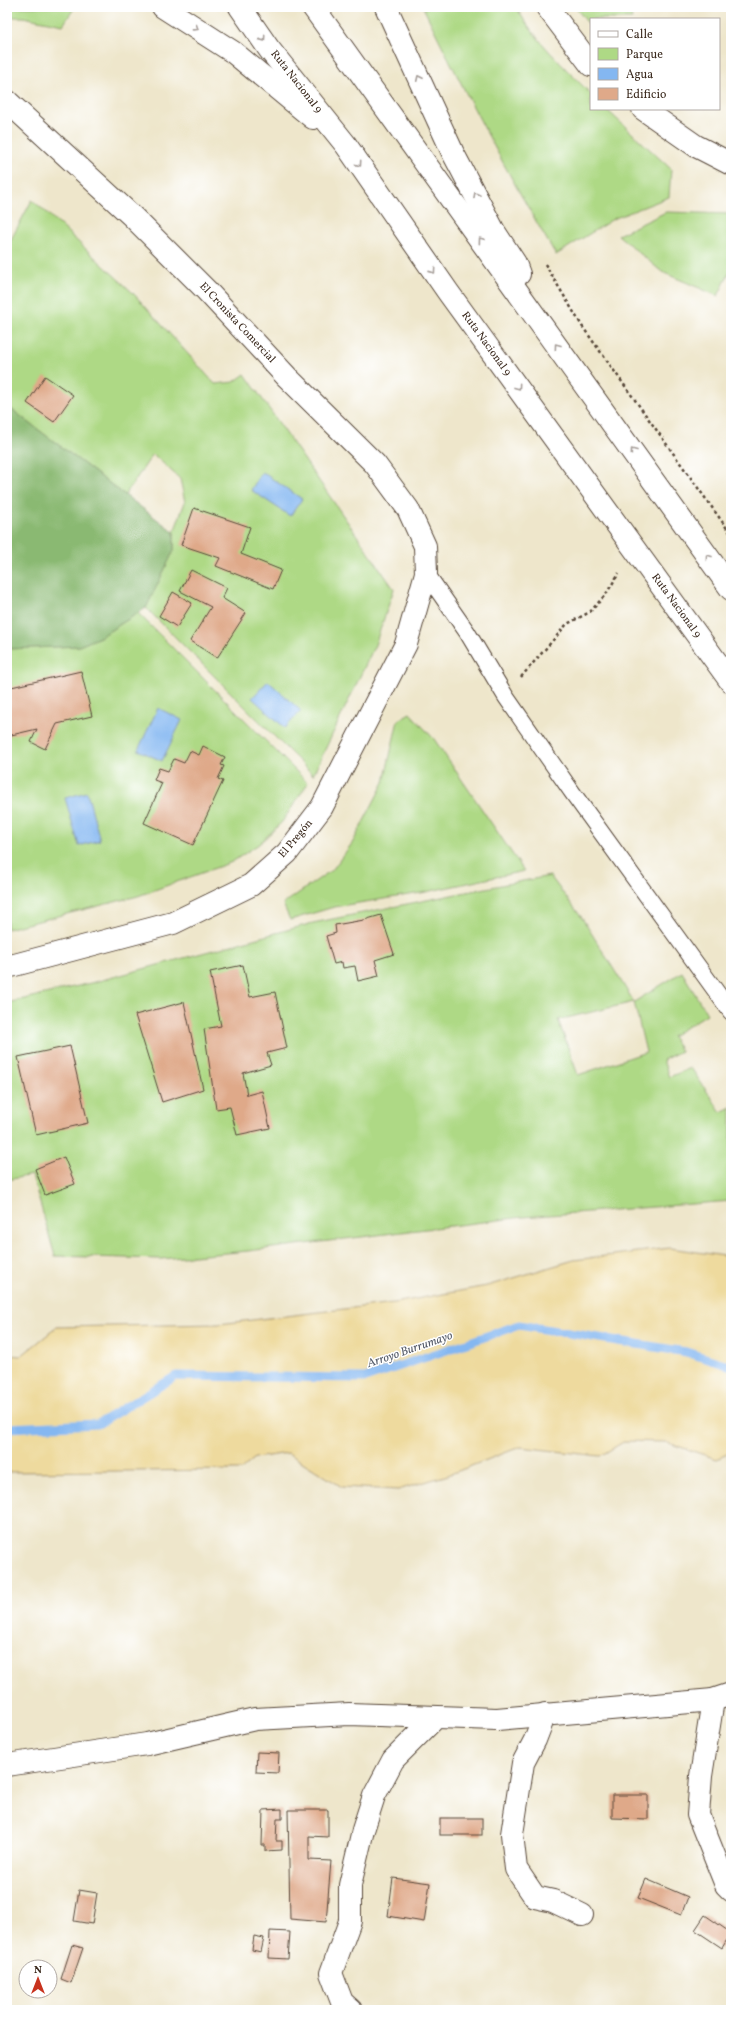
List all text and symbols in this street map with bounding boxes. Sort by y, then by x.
legend [590,18,720,110]
one-way arrow [192,24,199,31]
text: Calle [626,27,653,43]
one-way arrow [258,35,266,42]
street label: Ruta Nacional 9 [267,47,326,117]
text: Parque [626,47,663,63]
text: Agua [626,67,653,83]
one-way arrow [416,75,424,83]
text: Edificio [626,87,666,103]
one-way arrow [354,160,362,167]
one-way arrow [473,192,480,199]
one-way arrow [478,237,486,244]
one-way arrow [428,266,435,273]
street label: El Cronista Comercial [196,279,278,367]
street label: Ruta Nacional 9 [458,309,515,379]
one-way arrow [555,343,562,350]
one-way arrow [513,383,521,390]
one-way arrow [630,449,637,456]
one-way arrow [705,554,713,561]
street label: Ruta Nacional 9 [648,571,705,641]
street label: El Pregón [275,816,317,862]
water label: Arroyo Burrumayo [364,1328,455,1372]
north arrow [18,1959,58,1999]
text: N [34,1963,42,1978]

